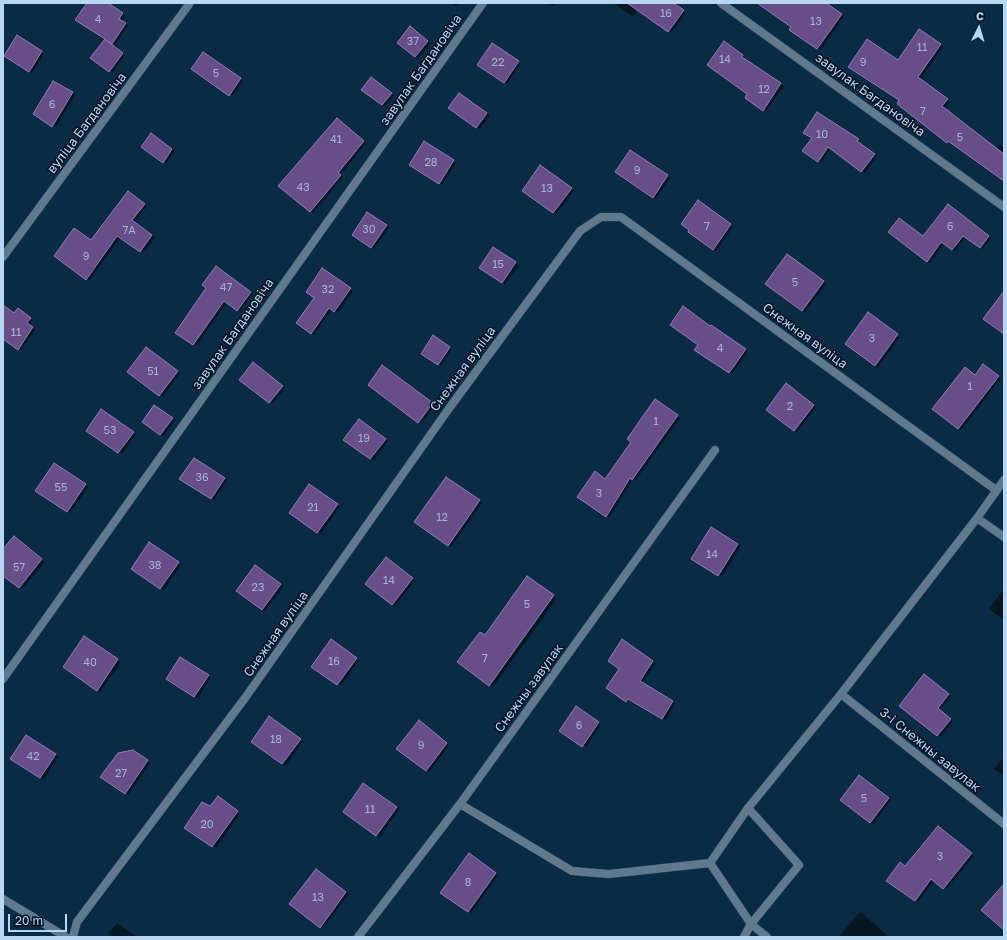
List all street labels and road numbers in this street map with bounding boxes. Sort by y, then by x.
street label: завулак Багдановіча [377,12,465,128]
street label: завулак Багдановіча [812,50,928,140]
street label: вуліца Багдановіча [44,70,130,176]
street label: завулак Багдановіча [189,276,277,392]
street label: Снежная вуліца [760,300,850,372]
street label: Снежная вуліца [427,324,499,414]
street label: Снежная вуліца [241,588,311,680]
street label: Снежны завулак [492,641,566,735]
street label: 3-і Снежны завулак [876,705,984,795]

